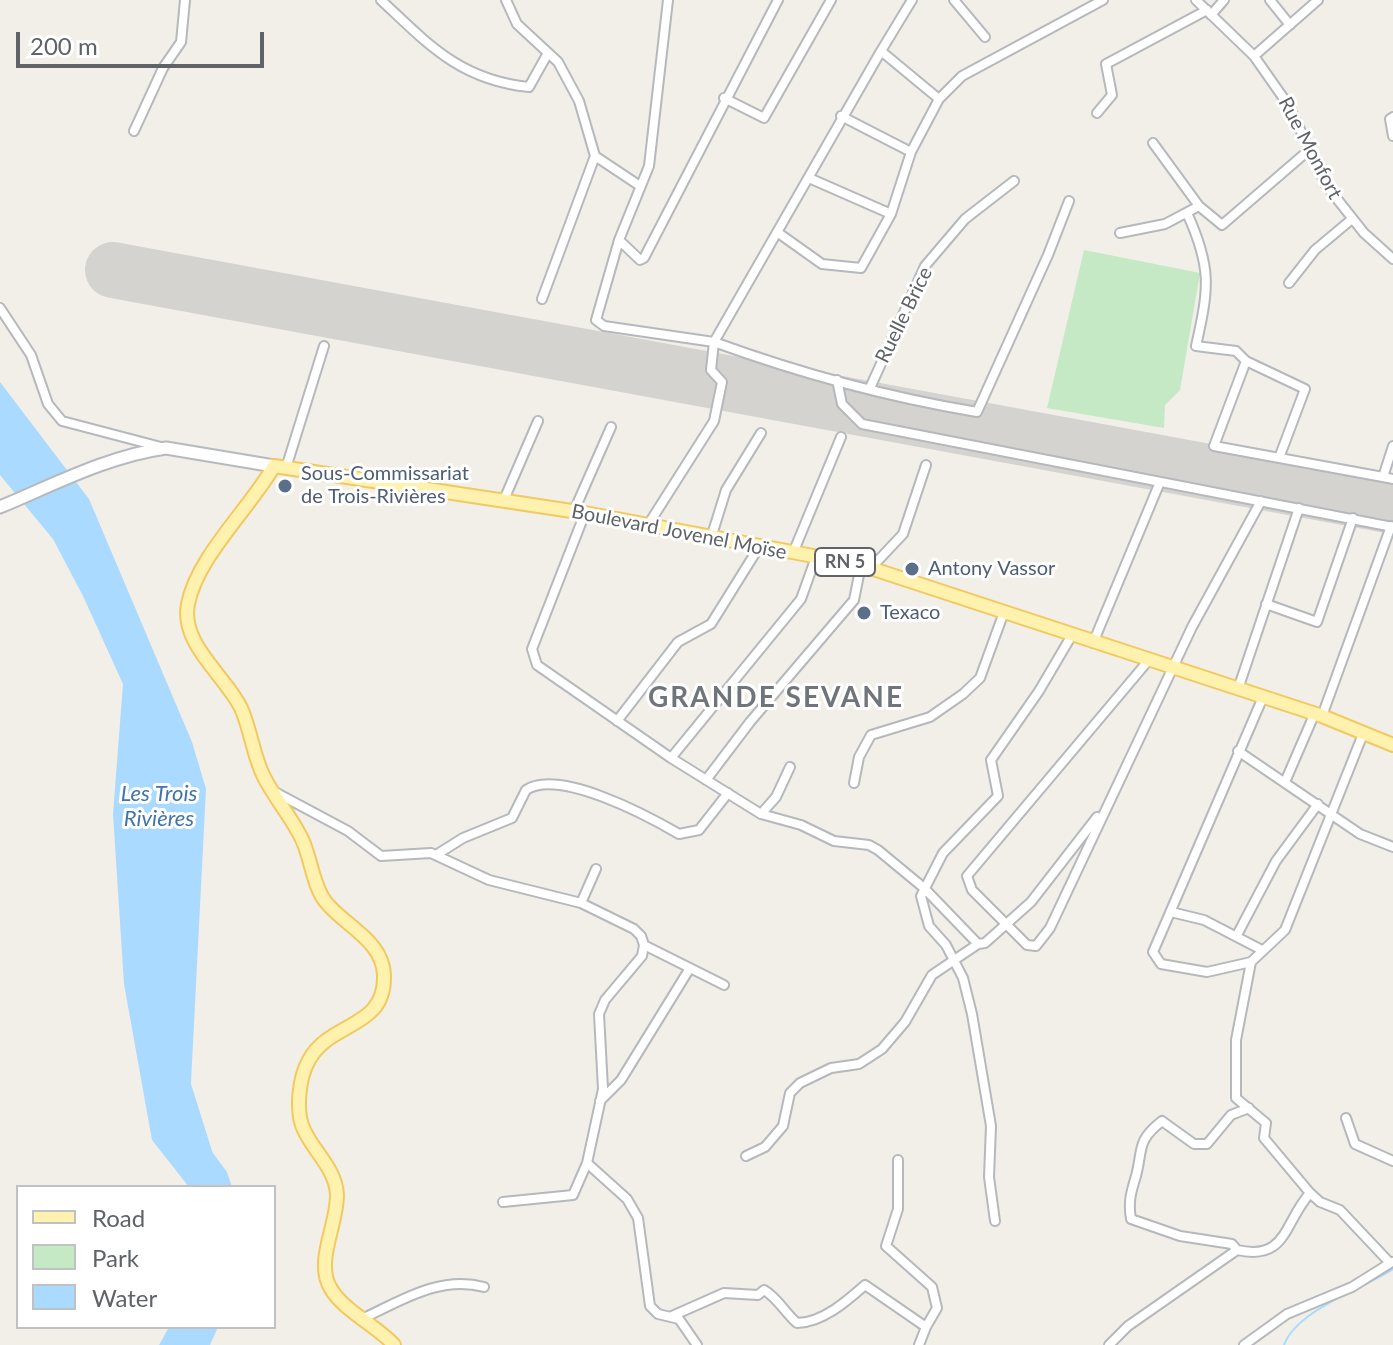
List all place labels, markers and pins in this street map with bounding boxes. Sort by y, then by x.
place label: Sous-Commissariat de Trois-Rivières [301,462,469,509]
marker: Sous-Commissariat de Trois-Rivières [276,477,294,495]
place label: Antony Vassor [928,557,1055,581]
marker: Antony Vassor [903,560,921,578]
place label: Texaco [880,601,940,625]
marker: Texaco [855,604,873,622]

